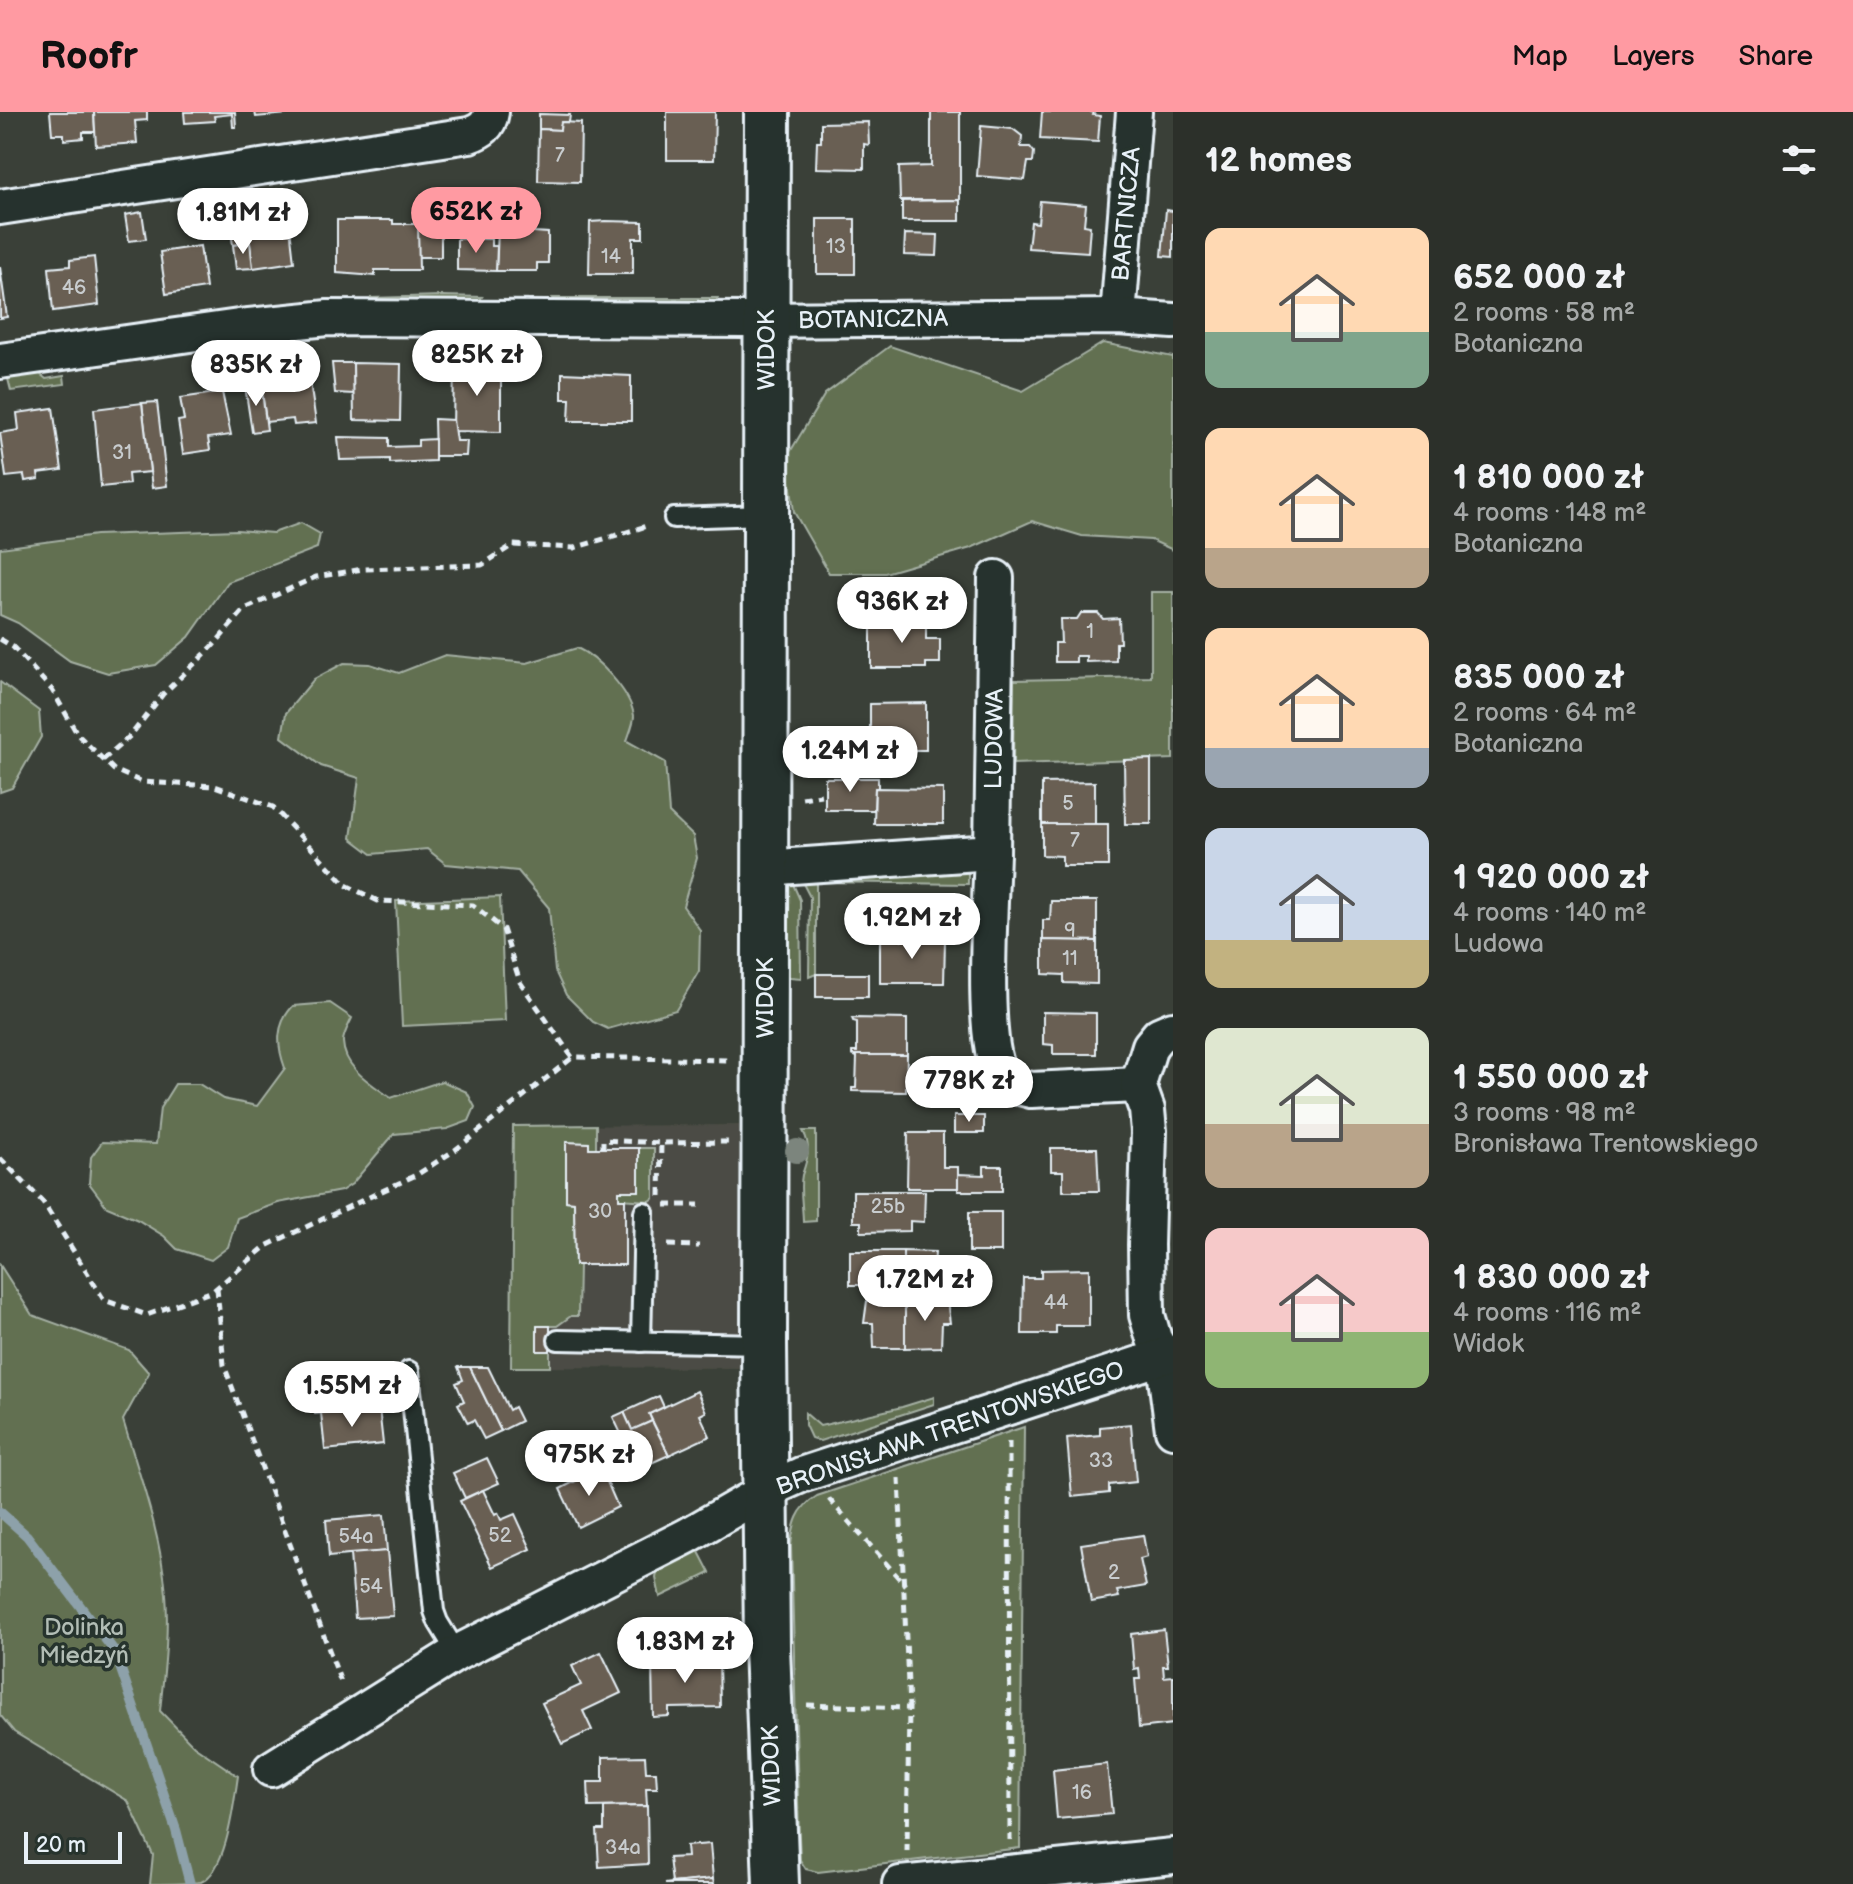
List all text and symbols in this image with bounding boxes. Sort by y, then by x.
text: Roofr [40,34,138,79]
text: Map [1512,40,1568,73]
text: Layers [1612,40,1695,73]
text: Share [1739,40,1813,73]
icon: filters [1777,138,1821,182]
text: 12 homes [1205,140,1352,181]
house number: 7 [555,144,565,168]
street label: BARTNICZA [1106,145,1147,282]
pin: 652K zł [402,187,550,255]
pin: 1.81M zł [160,188,326,256]
text: 652K zł [429,197,523,228]
text: 1.81M zł [195,198,291,229]
house number: 13 [826,235,846,259]
house number: 14 [601,245,621,269]
text: 652 000 zł [1453,257,1625,298]
icon: home [1269,260,1365,356]
house number: 46 [62,276,86,300]
text: 2 rooms · 58 m² [1453,298,1635,329]
street label: BOTANICZNA [798,304,949,335]
street label: WIDOK [752,309,781,390]
text: Botaniczna [1453,329,1584,360]
pin: 825K zł [403,330,551,398]
pin: 835K zł [182,340,330,408]
text: 825K zł [430,340,524,371]
text: 835K zł [209,350,303,381]
house number: 31 [112,441,132,465]
text: 1 810 000 zł [1453,457,1644,498]
icon: home [1269,460,1365,556]
text: 4 rooms · 148 m² [1453,498,1646,529]
text: Botaniczna [1453,529,1584,560]
pin: 936K zł [828,577,976,645]
text: 936K zł [855,587,949,618]
house number: 1 [1086,620,1094,644]
text: 835 000 zł [1453,657,1625,698]
icon: home [1269,660,1365,756]
street label: LUDOWA [979,688,1010,790]
text: 2 rooms · 64 m² [1453,698,1637,729]
pin: 1.24M zł [767,726,933,794]
text: Botaniczna [1453,729,1584,760]
text: 1.24M zł [801,736,899,767]
house number: 5 [1062,792,1074,816]
house number: 7 [1070,829,1080,853]
text: 1 920 000 zł [1453,857,1649,898]
icon: home [1269,860,1365,956]
pin: 1.92M zł [829,893,995,961]
text: 4 rooms · 140 m² [1453,898,1647,929]
text: 1.92M zł [862,903,962,934]
house number: 9 [1064,919,1076,943]
text: Ludowa [1453,929,1544,960]
house number: 11 [1062,947,1078,971]
street label: WIDOK [751,957,780,1038]
pin: 778K zł [895,1056,1043,1124]
text: 1 550 000 zł [1453,1057,1649,1098]
icon: home [1269,1060,1365,1156]
text: 778K zł [923,1066,1015,1097]
text: 3 rooms · 98 m² [1453,1098,1636,1129]
text: Bronisława Trentowskiego [1453,1129,1758,1160]
house number: 25b [871,1195,905,1219]
house number: 30 [588,1200,612,1224]
pin: 1.72M zł [842,1255,1008,1323]
text: 1 830 000 zł [1453,1257,1650,1298]
icon: home [1269,1260,1365,1356]
text: 1.72M zł [876,1265,974,1296]
house number: 44 [1044,1291,1068,1315]
text: 4 rooms · 116 m² [1453,1298,1641,1329]
text: Widok [1453,1329,1524,1360]
street label: BRONISŁAWA TRENTOWSKIEGO [772,1355,1128,1502]
pin: 1.55M zł [269,1361,435,1429]
text: 1.55M zł [303,1371,401,1402]
pin: 975K zł [515,1430,663,1498]
text: 975K zł [543,1440,635,1471]
house number: 33 [1089,1449,1113,1473]
house number: 52 [488,1524,512,1548]
house number: 54a [339,1525,373,1549]
house number: 2 [1108,1561,1120,1585]
house number: 54 [359,1575,383,1599]
park label: Dolinka Miedzyń [39,1613,129,1670]
pin: 1.83M zł [602,1617,768,1685]
text: 1.83M zł [635,1627,735,1658]
street label: WIDOK [756,1725,787,1807]
house number: 16 [1072,1781,1092,1805]
scale bar [24,1828,122,1864]
text: 20 m [36,1832,86,1859]
house number: 34a [605,1836,641,1860]

